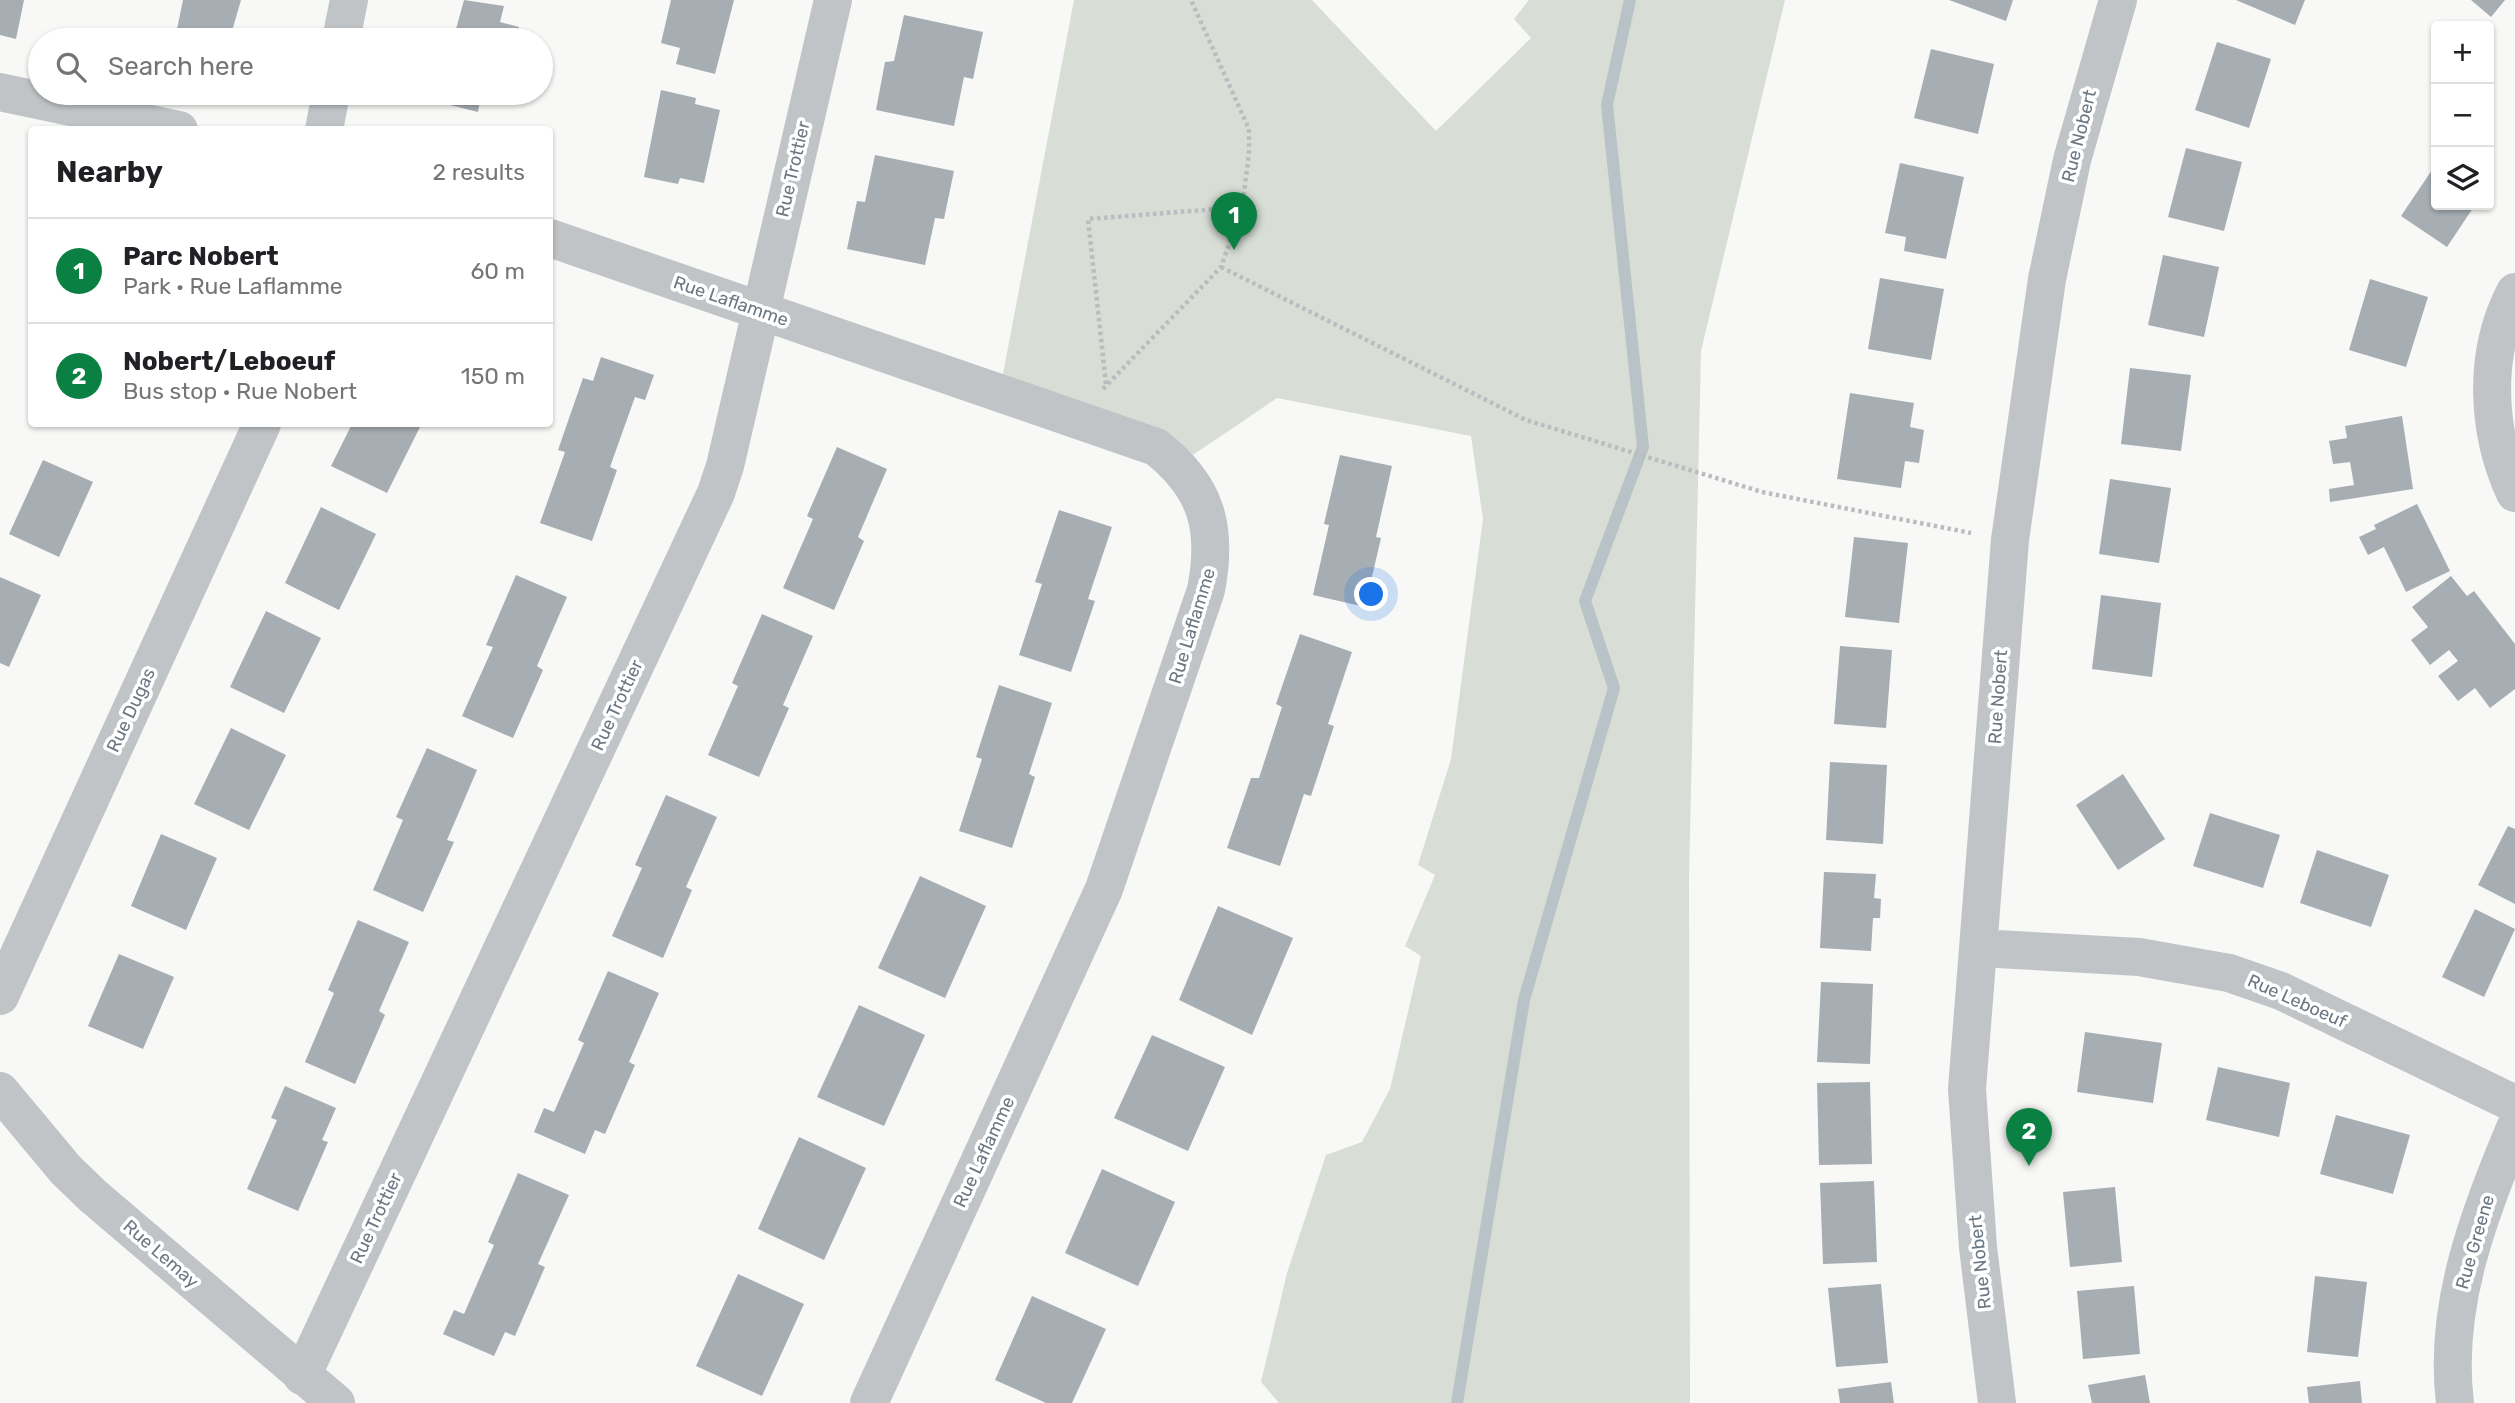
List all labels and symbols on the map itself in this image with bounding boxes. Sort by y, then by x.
street label: Rue Nobert [2057,87,2101,185]
street label: Rue Trottier [771,119,815,219]
pin: 1 [1211,192,1257,250]
street label: Rue Laflamme [671,271,791,331]
street label: Rue Laflamme [1164,565,1220,687]
your location [1354,577,1388,611]
street label: Rue Nobert [1984,649,2012,745]
street label: Rue Trottier [586,656,648,754]
street label: Rue Dugas [102,664,160,756]
street label: Rue Leboeuf [2244,969,2350,1033]
street label: Rue Laflamme [949,1093,1019,1211]
pin: 2 [2006,1108,2052,1166]
street label: Rue Trottier [345,1169,407,1267]
street label: Rue Greene [2451,1192,2499,1292]
street label: Rue Nobert [1964,1214,1996,1310]
street label: Rue Lemay [119,1215,203,1293]

